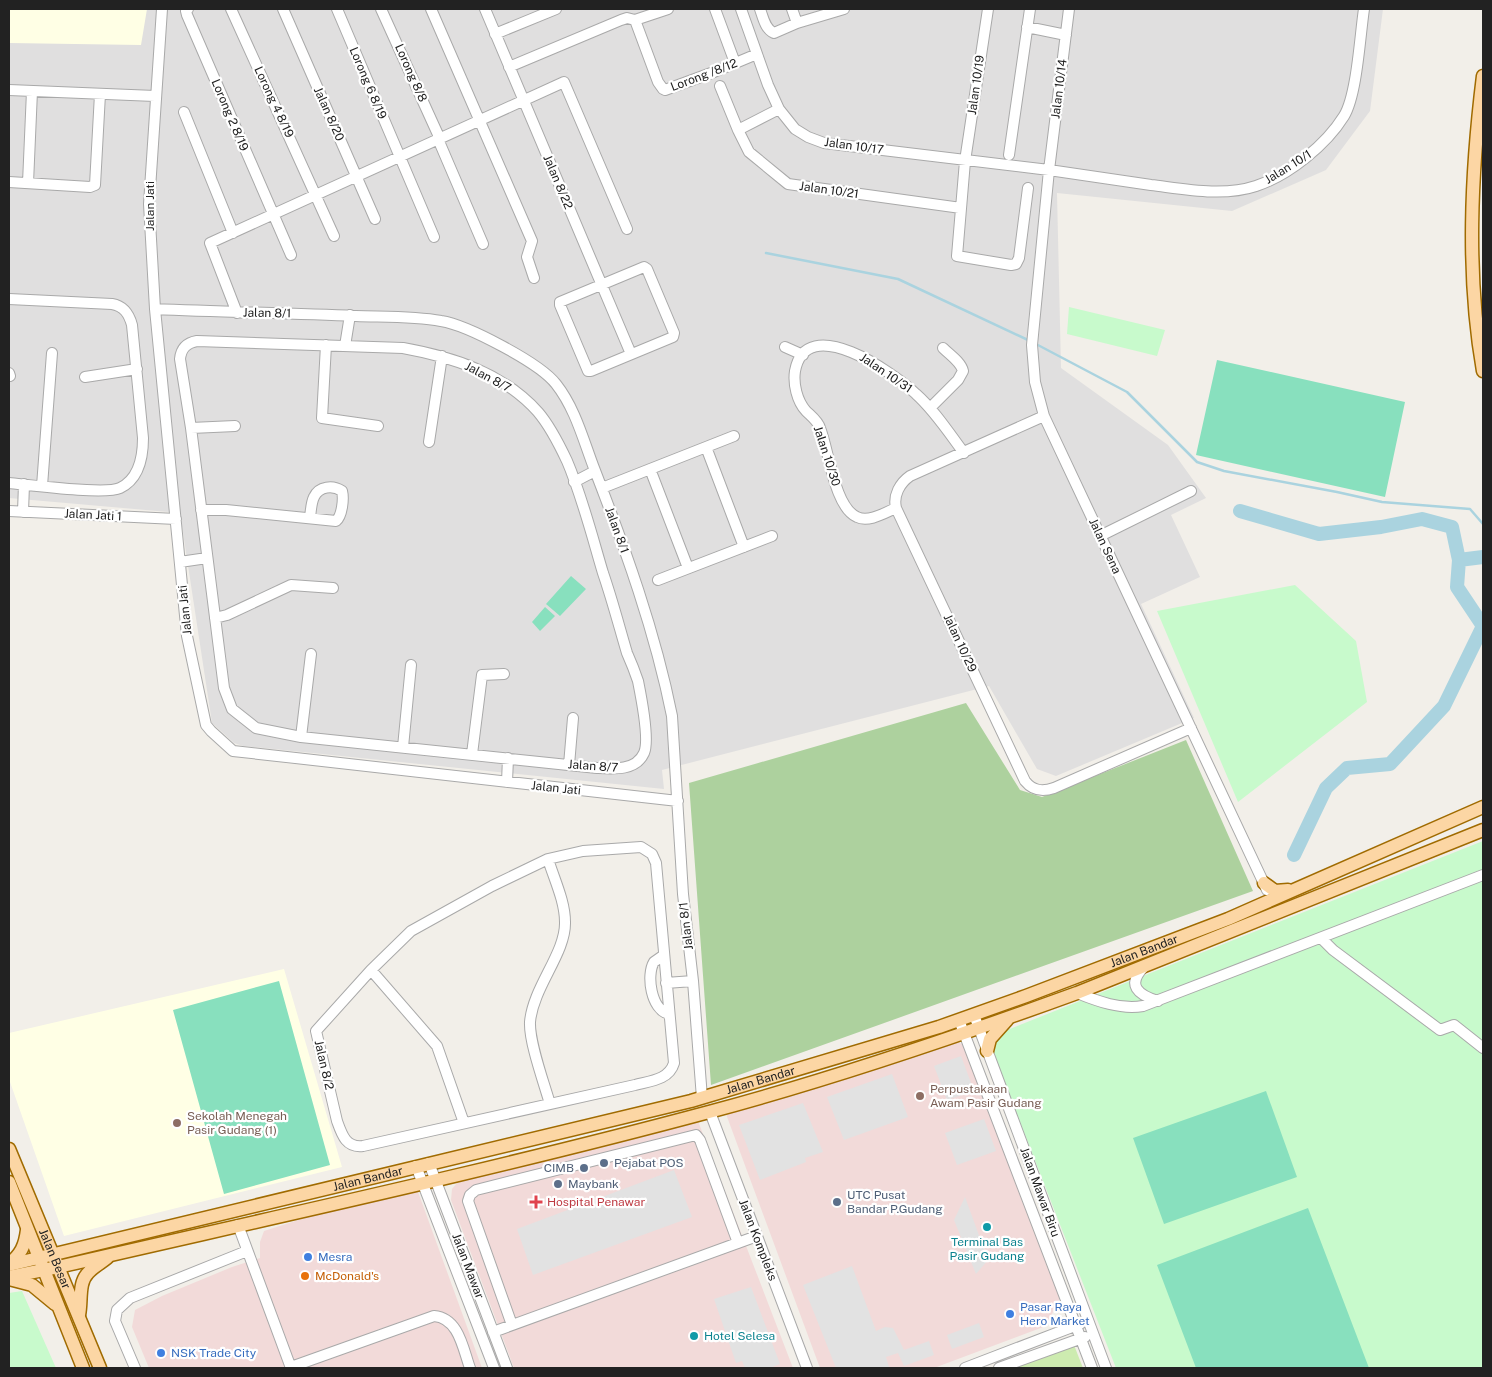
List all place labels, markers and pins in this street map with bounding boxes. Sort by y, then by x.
place label: Perpustakaan Awam Pasir Gudang [930,1082,1042,1110]
marker: Perpustakaan Awam Pasir Gudang [914,1090,926,1102]
place label: Sekolah Menegah Pasir Gudang (1) [187,1109,287,1137]
marker: Sekolah Menegah Pasir Gudang (1) [171,1117,183,1129]
place label: Pejabat POS [614,1156,684,1170]
marker: Pejabat POS [598,1157,610,1169]
place label: CIMB [544,1161,574,1175]
marker: CIMB [578,1162,590,1174]
place label: Maybank [568,1177,619,1191]
marker: Maybank [552,1178,564,1190]
place label: UTC Pusat Bandar P.Gudang [847,1188,943,1216]
marker: Hospital Penawar [529,1195,543,1209]
place label: Hospital Penawar [547,1195,645,1209]
marker: UTC Pusat Bandar P.Gudang [831,1196,843,1208]
marker: Terminal Bas Pasir Gudang [981,1221,993,1233]
place label: Terminal Bas Pasir Gudang [950,1235,1024,1263]
place label: Mesra [318,1250,353,1264]
marker: Mesra [302,1251,314,1263]
place label: McDonald's [315,1269,379,1283]
marker: McDonald's [299,1270,311,1282]
place label: Pasar Raya Hero Market [1020,1300,1090,1328]
marker: Pasar Raya Hero Market [1004,1308,1016,1320]
place label: Hotel Selesa [704,1329,775,1343]
marker: Hotel Selesa [688,1330,700,1342]
place label: NSK Trade City [171,1346,257,1360]
marker: NSK Trade City [155,1347,167,1359]

